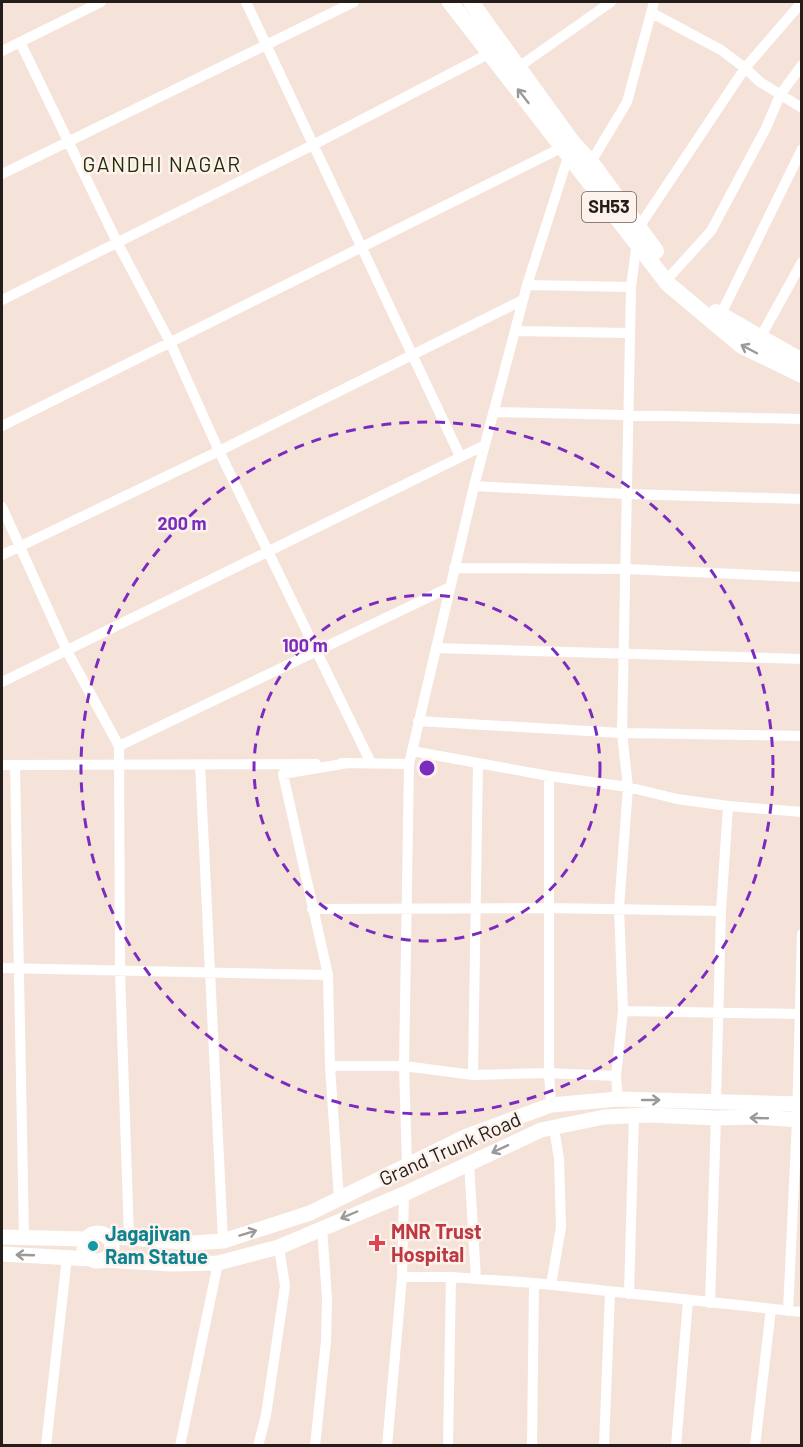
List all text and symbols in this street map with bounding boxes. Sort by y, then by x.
one-way arrow [517,88,529,104]
district label: GANDHI NAGAR [83,151,242,176]
road number: SH53 [582,192,636,222]
one-way arrow [741,343,759,354]
text: 200 m [157,512,207,534]
text: 100 m [282,634,328,656]
centre of rings [417,758,437,778]
one-way arrow [640,1094,660,1106]
street label: Grand Trunk Road [375,1106,524,1190]
one-way arrow [749,1112,769,1123]
one-way arrow [492,1144,510,1155]
one-way arrow [340,1211,358,1222]
place label: MNR Trust Hospital [391,1219,482,1266]
place label: Jagajivan Ram Statue [105,1221,208,1268]
one-way arrow [238,1227,257,1238]
marker: MNR Trust Hospital [368,1234,386,1252]
marker: Jagajivan Ram Statue [86,1239,100,1253]
one-way arrow [16,1250,36,1261]

